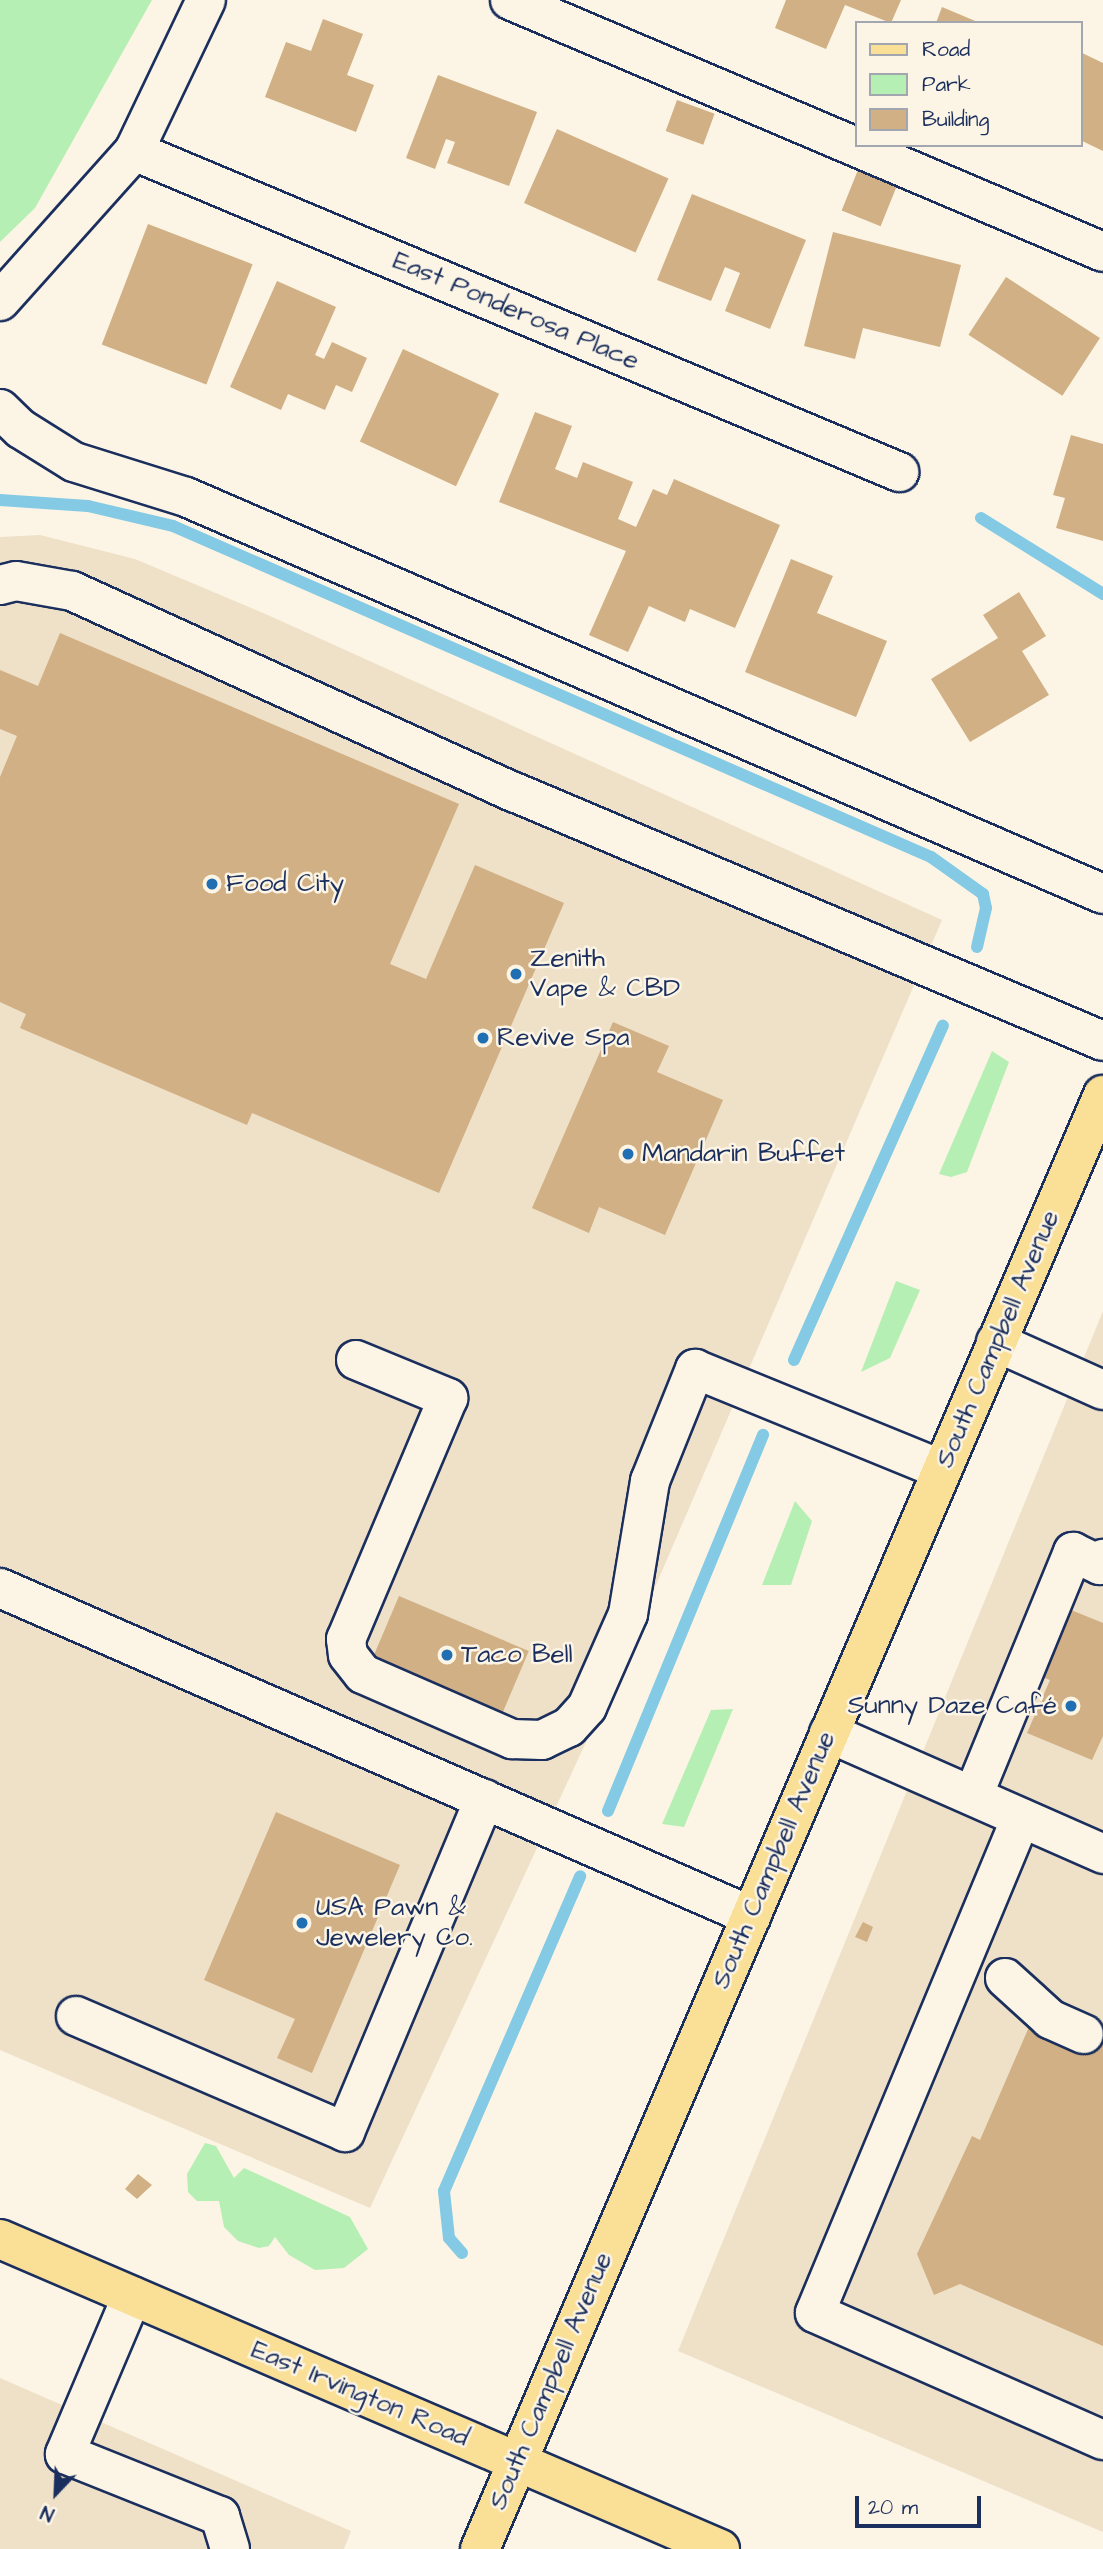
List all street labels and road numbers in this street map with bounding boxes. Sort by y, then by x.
street label: East Ponderosa Place [388,245,644,377]
street label: South Campbell Avenue [930,1206,1066,1472]
street label: South Campbell Avenue [706,1727,842,1993]
street label: South Campbell Avenue [483,2248,619,2514]
street label: East Irvington Road [247,2334,473,2454]

